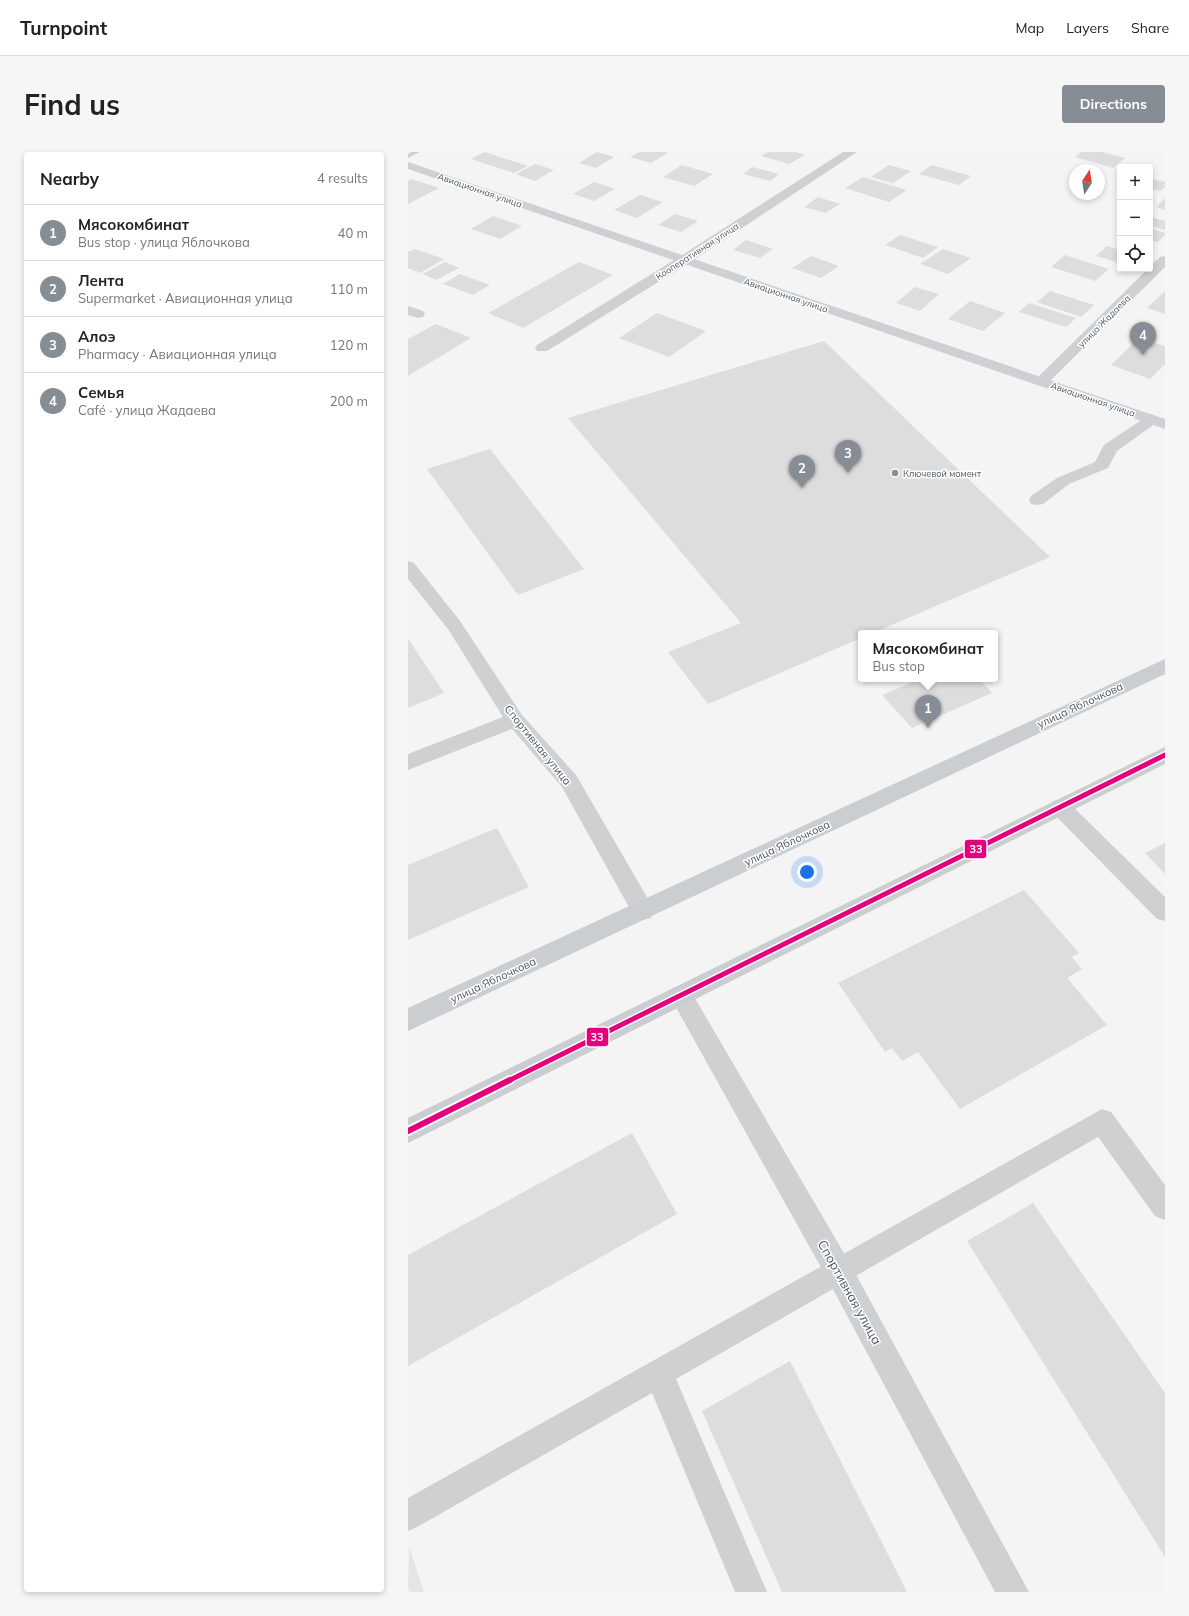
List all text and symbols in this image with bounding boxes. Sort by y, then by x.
text: Turnpoint [20,16,107,40]
text: Map [1015,19,1044,37]
text: Layers [1066,19,1109,37]
text: Share [1131,19,1169,37]
button: Directions [1062,85,1165,123]
text: Find us [24,87,120,122]
north arrow [1069,164,1105,200]
map controls [1117,164,1153,272]
button: + [1117,164,1153,200]
text: Nearby [40,168,99,189]
text: 4 results [317,170,368,186]
street label: Авиационная улица [436,170,524,211]
button: − [1117,200,1153,236]
text: Мясокомбинат [78,215,189,234]
street label: Кооперативная улица [654,220,741,283]
text: 1 [49,225,57,241]
text: 40 m [338,225,368,241]
text: Bus stop · улица Яблочкова [78,234,250,250]
button: locate [1117,236,1153,272]
text: Лента [78,271,124,290]
street label: Авиационная улица [742,275,830,316]
text: 2 [49,281,57,297]
text: 110 m [330,281,368,297]
text: Supermarket · Авиационная улица [78,290,293,306]
street label: улица Жадаева [1076,293,1133,350]
pin: 4 [1130,322,1156,355]
text: Алоэ [78,327,116,346]
text: 3 [49,337,57,353]
text: 120 m [330,337,368,353]
text: Pharmacy · Авиационная улица [78,346,277,362]
street label: Авиационная улица [1049,379,1137,420]
text: Семья [78,383,124,402]
text: 4 [49,393,57,409]
text: 200 m [330,393,368,409]
text: Café · улица Жадаева [78,402,216,418]
pin: 3 [835,440,861,473]
pin: 2 [789,455,815,488]
marker: Ключевой момент [890,468,900,478]
place label: Ключевой момент [903,468,982,479]
popup [858,630,998,682]
text: Мясокомбинат [873,639,983,658]
text: Bus stop [873,658,925,674]
street label: улица Яблочкова [1035,679,1125,731]
pin: 1 [915,695,941,728]
street label: Спортивная улица [501,702,575,788]
street label: улица Яблочкова [742,817,832,869]
line badge: 33 [964,839,987,859]
text: 33 [969,842,983,856]
your location [797,862,817,882]
street label: улица Яблочкова [448,954,538,1006]
line badge: 33 [586,1027,609,1047]
text: 33 [590,1030,604,1044]
street label: Спортивная улица [815,1237,885,1347]

